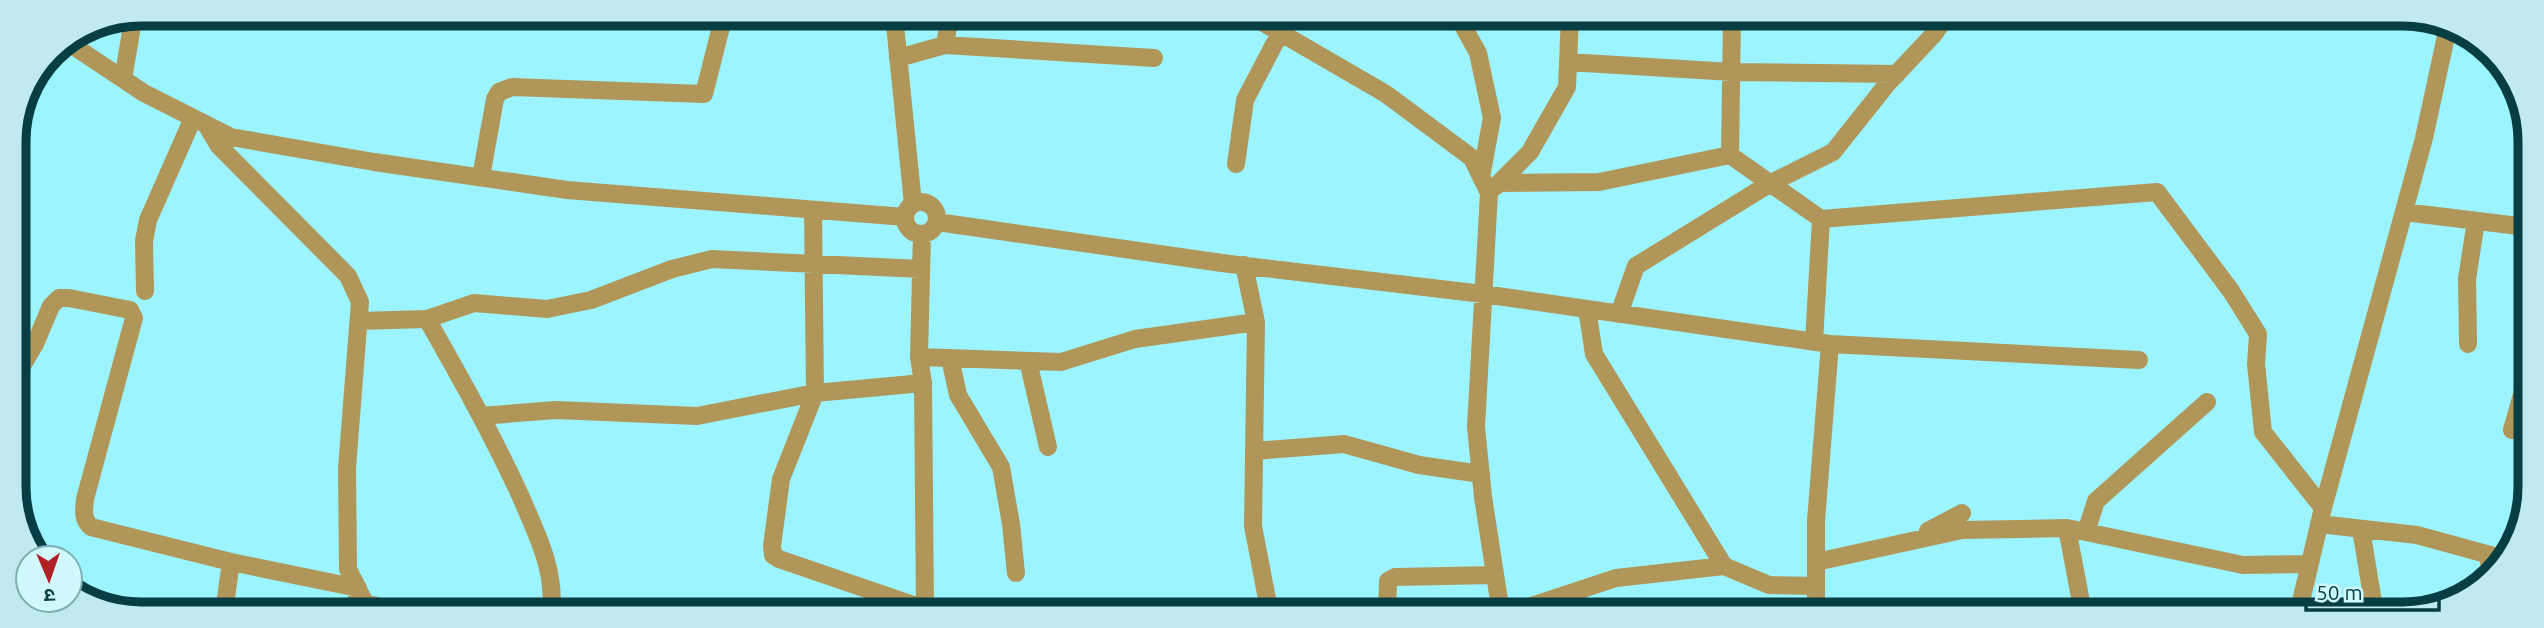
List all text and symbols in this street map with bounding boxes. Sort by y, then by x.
north arrow [14,544,84,614]
scale bar [2306,568,2439,612]
text: 50 m [2316,580,2363,604]
text: उ [43,585,56,607]

